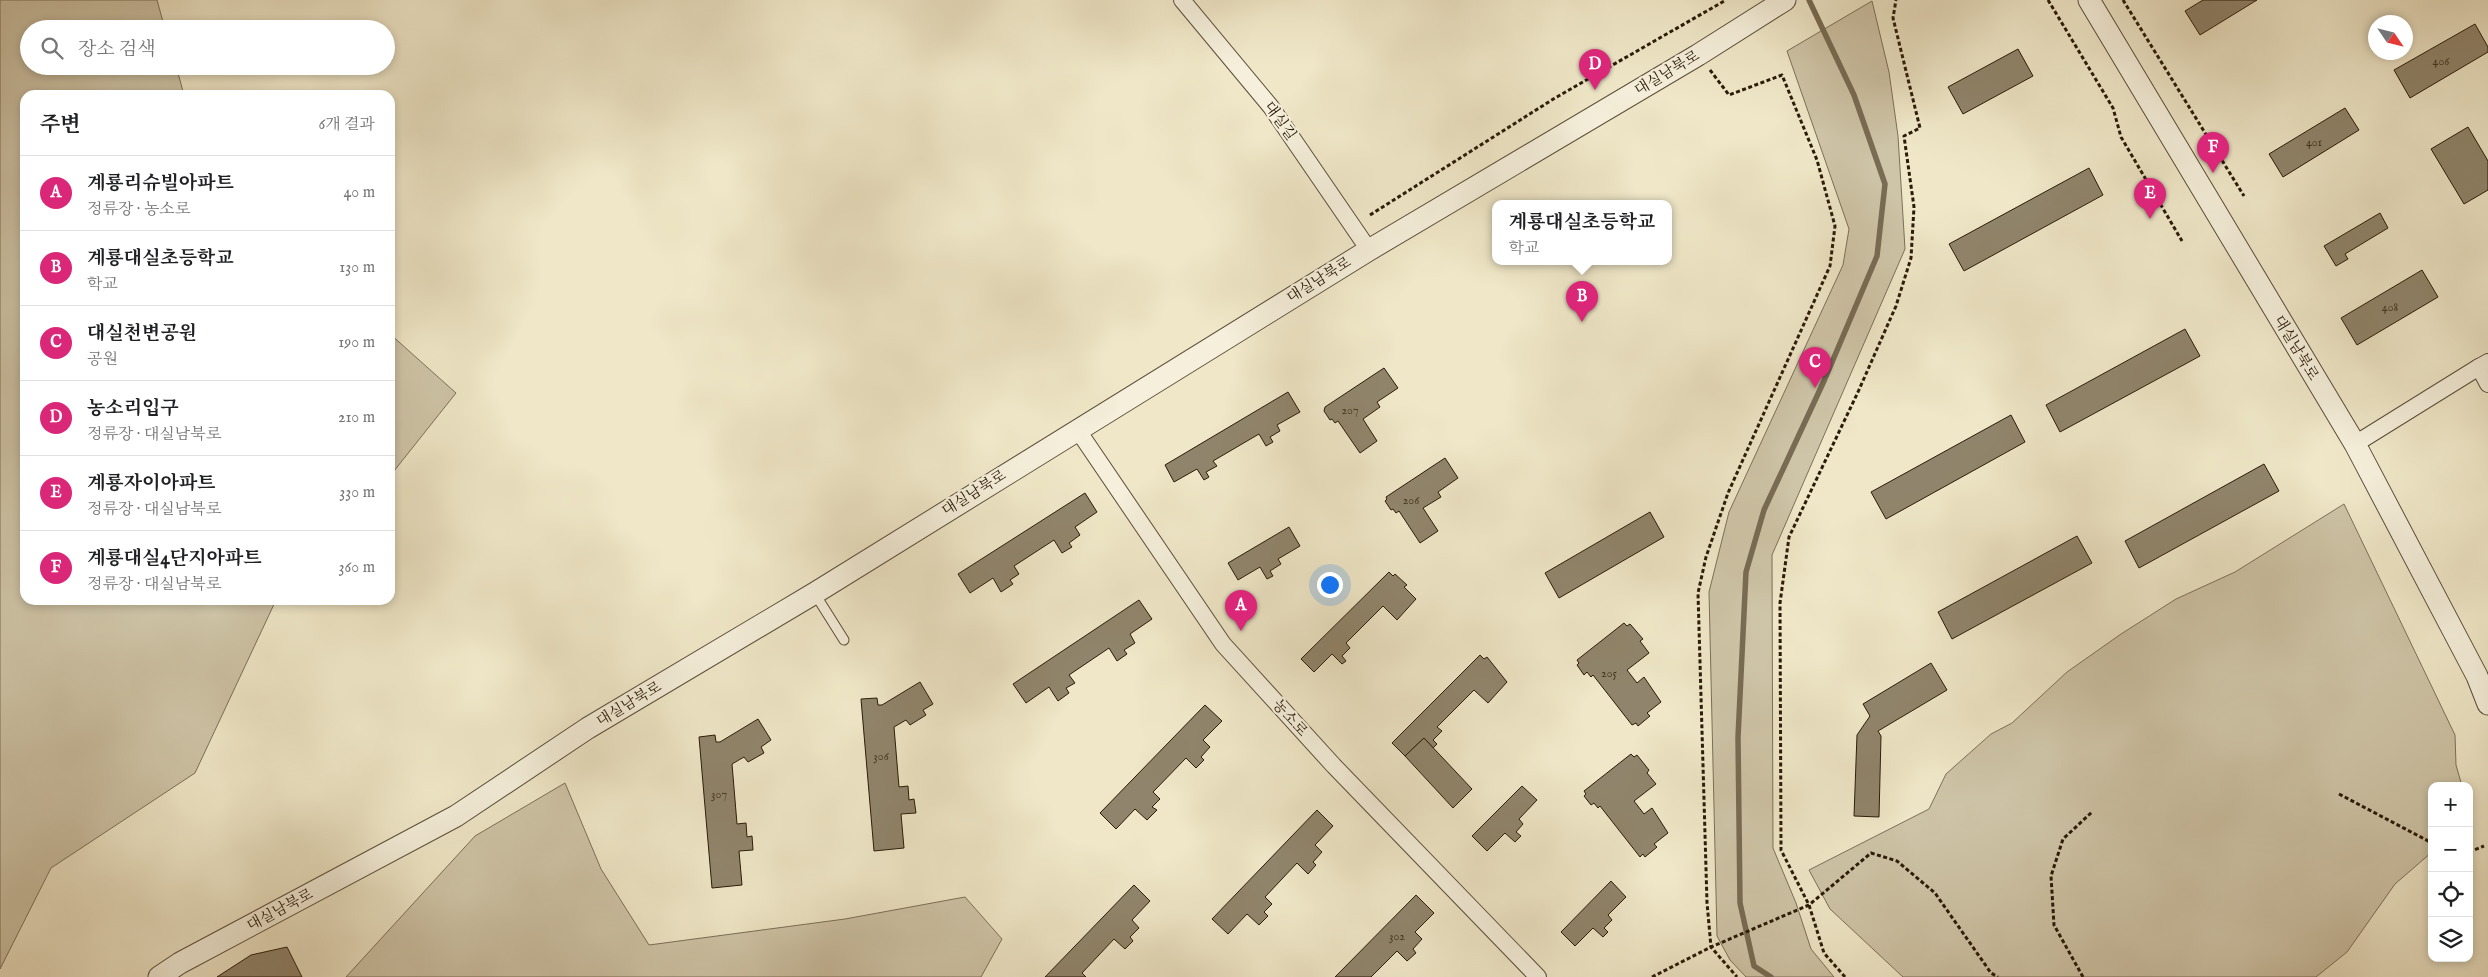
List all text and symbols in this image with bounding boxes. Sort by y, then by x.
north arrow [2368,15,2413,60]
search box [20,20,395,75]
icon: search [38,34,66,62]
text: 장소 검색 [78,38,156,62]
street label: 대실남북로 [1631,46,1703,100]
pin: D [1579,49,1611,90]
house number: 406 [2433,54,2450,69]
street label: 대실길 [1260,98,1300,144]
text: 주변 [40,112,81,139]
text: 6개 결과 [318,115,375,135]
pin: F [2197,132,2229,173]
house number: 401 [2306,135,2322,150]
text: 계룡리슈빌아파트 [87,172,234,196]
pin: E [2134,178,2166,219]
text: A [51,183,61,203]
text: 40 m [343,183,375,203]
text: 정류장 · 농소로 [87,200,190,220]
popup [1492,200,1672,265]
text: 계룡대실초등학교 [1509,211,1655,235]
text: 학교 [1509,239,1540,259]
text: 계룡대실초등학교 [87,247,234,271]
street label: 대실남북로 [1283,252,1355,307]
text: B [51,258,61,278]
text: 130 m [339,258,375,278]
text: 학교 [87,275,118,295]
pin: B [1566,281,1598,322]
house number: 408 [2382,300,2399,315]
street label: 대실남북로 [2269,312,2323,384]
text: 대실천변공원 [87,322,197,346]
text: C [50,333,62,353]
text: 190 m [338,333,375,353]
pin: C [1799,347,1831,388]
text: 공원 [87,350,118,370]
text: 농소리입구 [87,397,179,421]
house number: 207 [1341,403,1359,418]
text: D [50,408,62,428]
text: 210 m [338,408,375,428]
text: 정류장 · 대실남북로 [87,425,221,445]
street label: 대실남북로 [938,465,1010,520]
text: 계룡자이아파트 [87,472,215,496]
text: E [50,483,62,503]
text: 330 m [339,483,375,503]
house number: 206 [1403,493,1420,508]
text: 정류장 · 대실남북로 [87,500,221,520]
text: 계룡대실4단지아파트 [87,547,262,571]
text: F [51,558,61,578]
text: 360 m [339,558,375,578]
your location [1317,572,1343,598]
text: 정류장 · 대실남북로 [87,575,221,595]
pin: A [1225,590,1257,631]
house number: 205 [1601,666,1618,681]
street label: 대실남북로 [593,677,665,731]
street label: 농소로 [1268,695,1312,741]
house number: 306 [873,749,890,764]
map controls [2428,782,2473,962]
button: + [2428,782,2473,827]
house number: 307 [711,787,727,802]
button: − [2428,827,2473,872]
button: locate [2428,872,2473,917]
street label: 대실남북로 [244,884,317,935]
button: layers [2428,917,2473,962]
house number: 302 [1389,929,1405,944]

